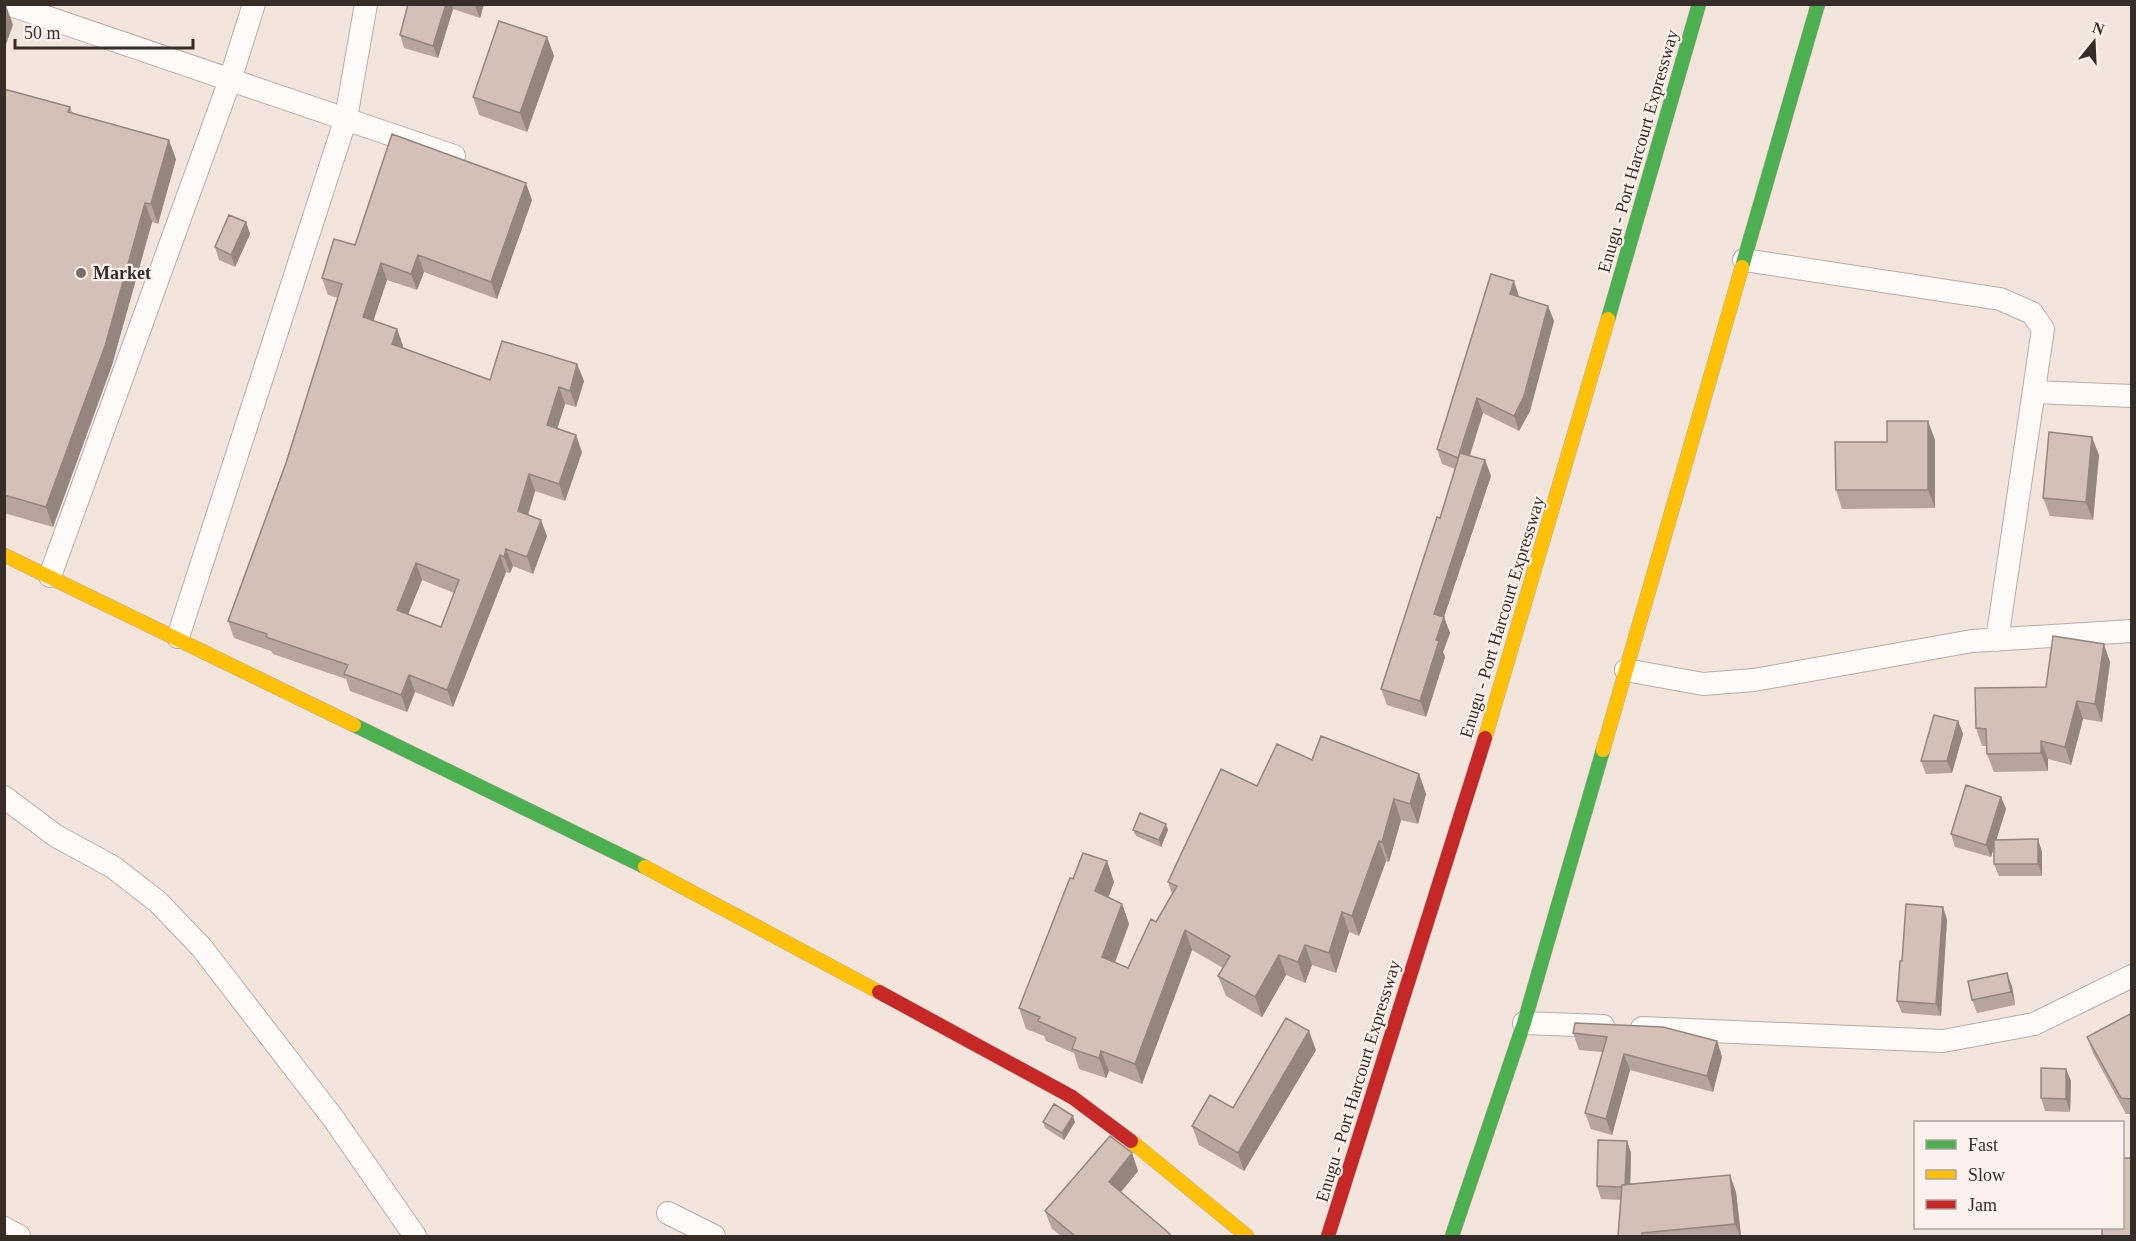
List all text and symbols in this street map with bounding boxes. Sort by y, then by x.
scale bar [15,12,194,50]
north arrow [2064,12,2124,72]
text: N [2090,18,2107,38]
text: 50 m [24,23,61,43]
street label: Enugu - Port Harcourt Expressway [1594,27,1682,275]
place label: Market [93,263,151,283]
marker: Market [74,266,88,280]
street label: Enugu - Port Harcourt Expressway [1456,494,1548,740]
street label: Enugu - Port Harcourt Expressway [1312,958,1404,1204]
legend [1914,1121,2124,1229]
text: Fast [1968,1135,1998,1155]
text: Slow [1968,1165,2005,1185]
text: Jam [1968,1195,1997,1215]

